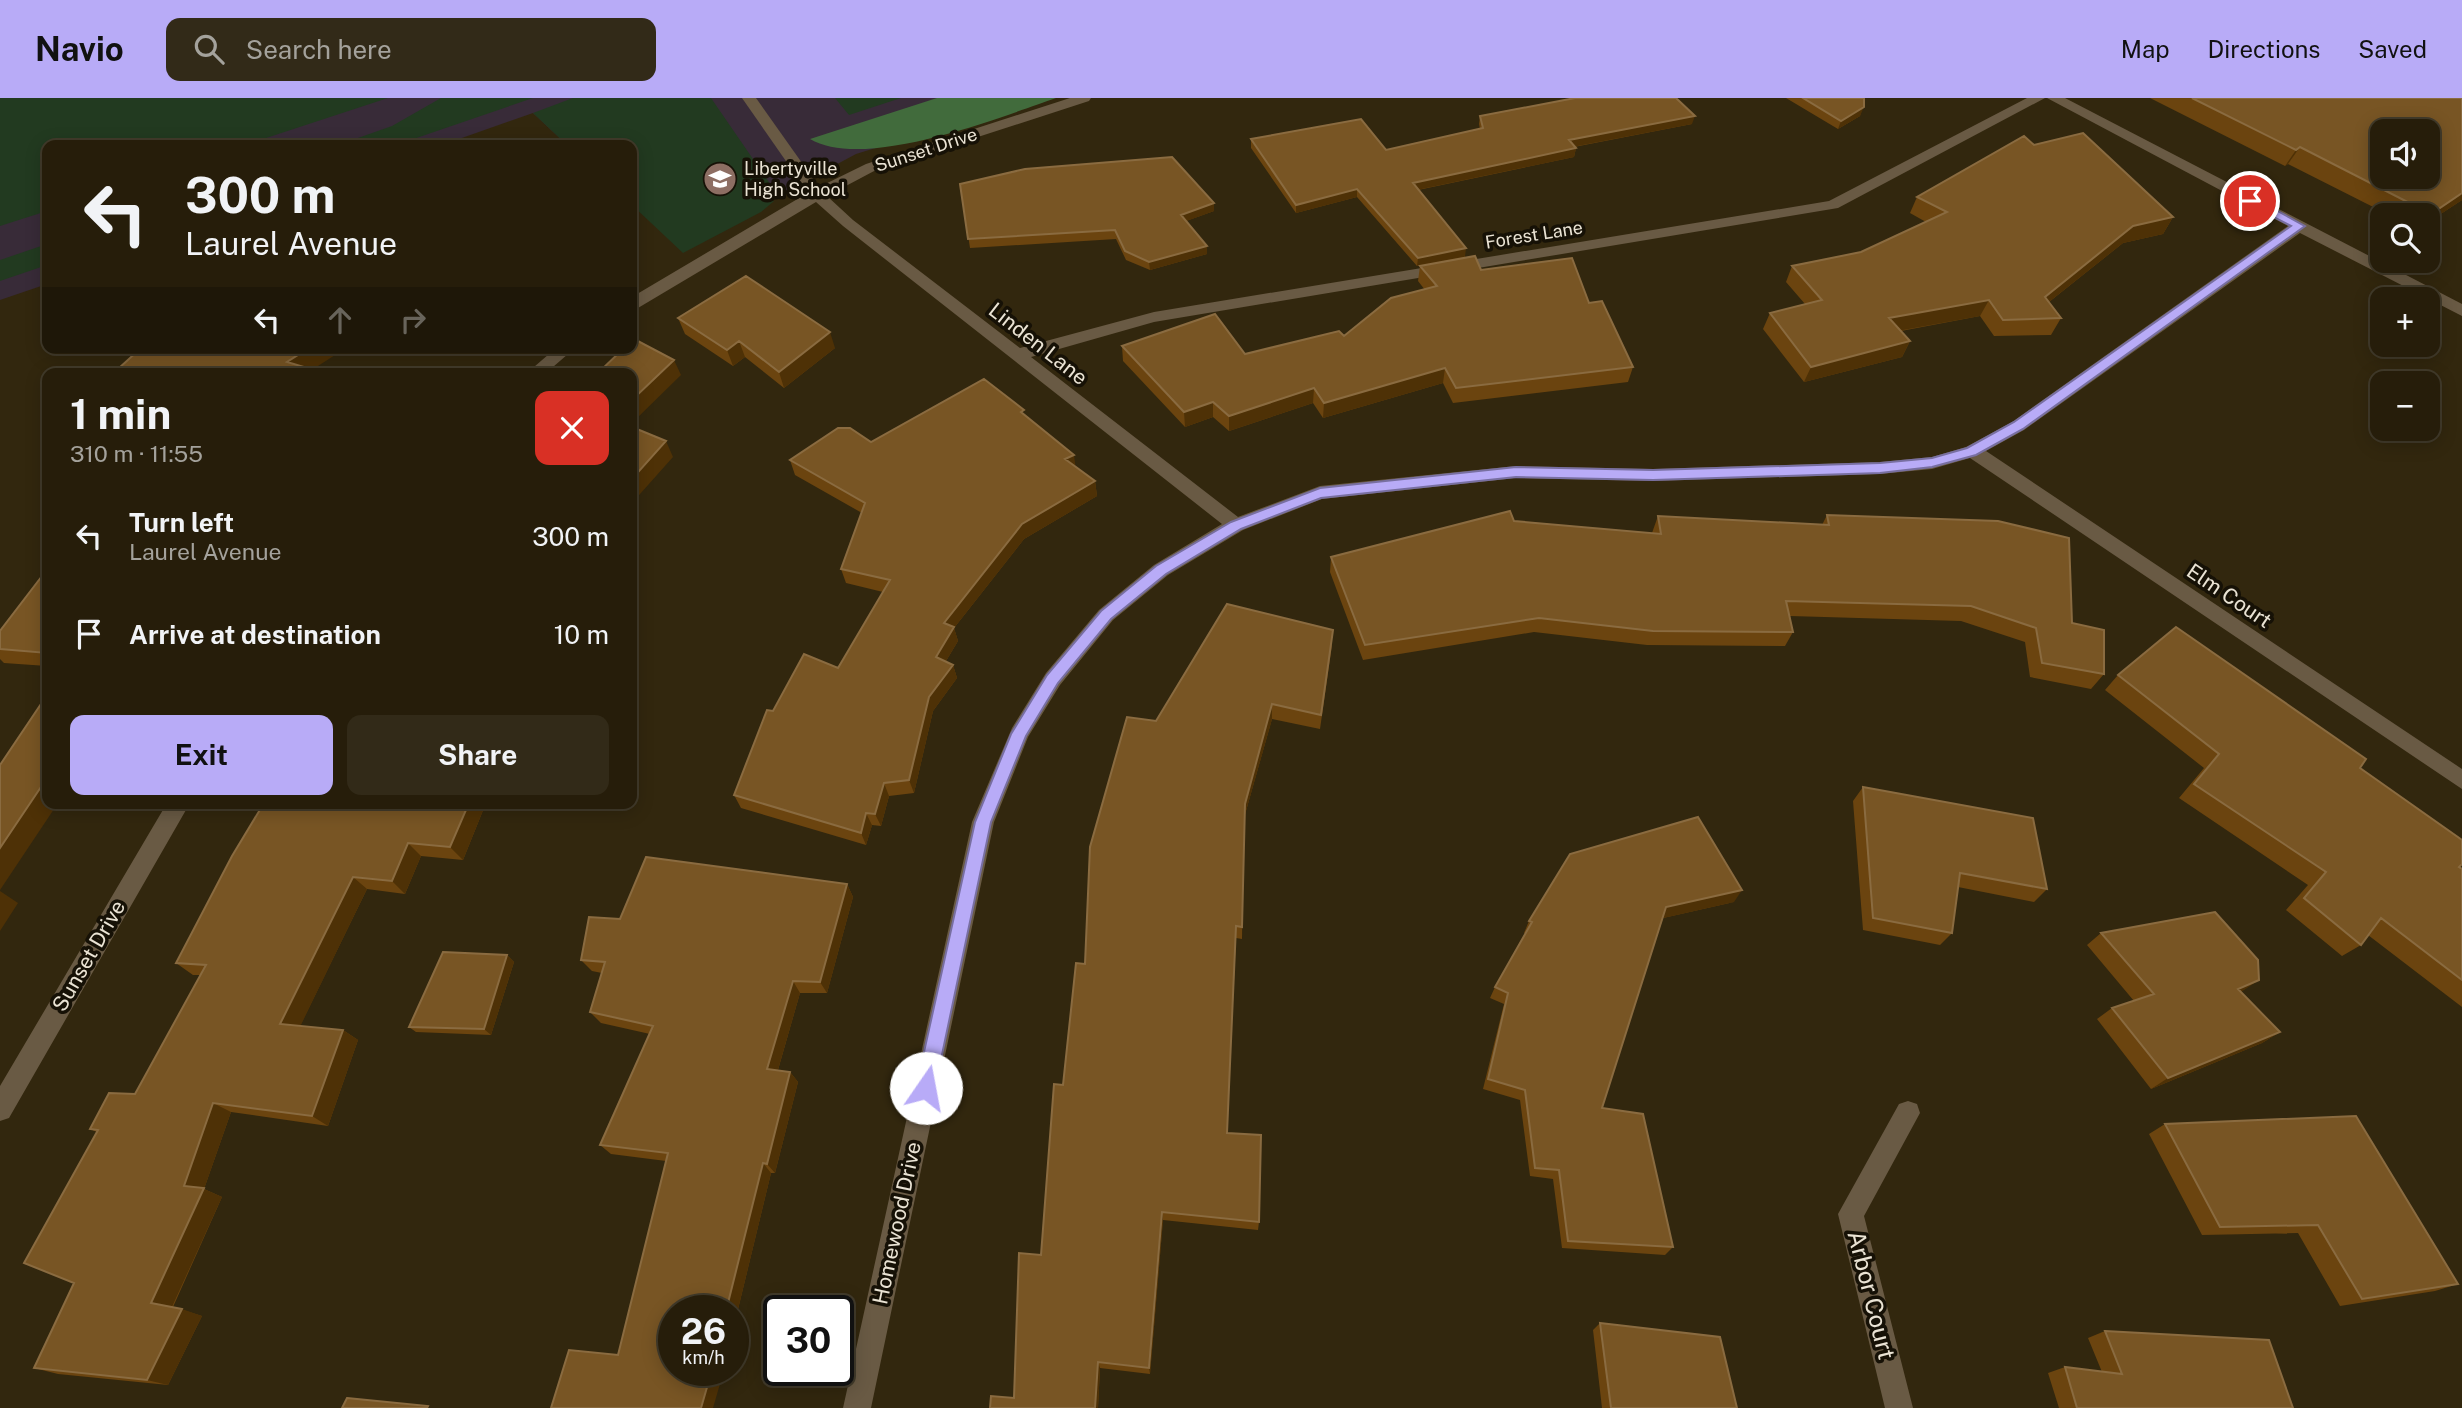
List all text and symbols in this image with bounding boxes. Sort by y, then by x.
search box [166,18,656,81]
text: Navio [35,30,124,68]
icon: search [190,30,228,68]
text: Search here [246,34,392,65]
text: Map [2121,35,2170,63]
text: Directions [2208,35,2320,63]
text: Saved [2358,35,2427,63]
map controls [2370,119,2440,441]
button: sound [2370,119,2440,189]
street label: Sunset Drive [872,123,980,176]
place label: Libertyville High School [744,158,846,200]
school or university icon: Libertyville High School [701,160,739,198]
text: 300 m [185,166,335,224]
icon: left [70,168,161,259]
pin [2220,171,2280,231]
icon: arrive [2231,182,2269,220]
button: search [2370,203,2440,273]
street label: Forest Lane [1484,216,1584,253]
text: Laurel Avenue [185,225,397,262]
button: + [2370,287,2440,357]
street label: Linden Lane [984,297,1093,390]
icon: left [248,301,286,339]
icon: ahead [321,301,359,339]
icon: right [394,301,432,339]
button: − [2370,371,2440,441]
text: 1 min [70,389,171,438]
button: close [535,391,609,465]
text: 310 m · 11:55 [70,440,203,467]
text: Turn left [129,507,234,538]
icon: left [70,517,108,555]
text: 300 m [532,521,609,552]
text: Laurel Avenue [129,538,282,565]
street label: Elm Court [2182,558,2276,633]
icon: arrive [70,615,108,653]
text: Arrive at destination [129,619,381,650]
text: 10 m [554,619,609,650]
button: Exit [70,715,333,795]
button: Share [347,715,609,795]
street label: Sunset Drive [47,896,130,1016]
position arrow [889,1051,963,1125]
street label: Homewood Drive [867,1139,926,1306]
street label: Arbor Court [1842,1227,1902,1362]
speed limit sign: 30 [763,1295,854,1386]
text: 26 [681,1311,726,1352]
text: km/h [682,1347,725,1368]

